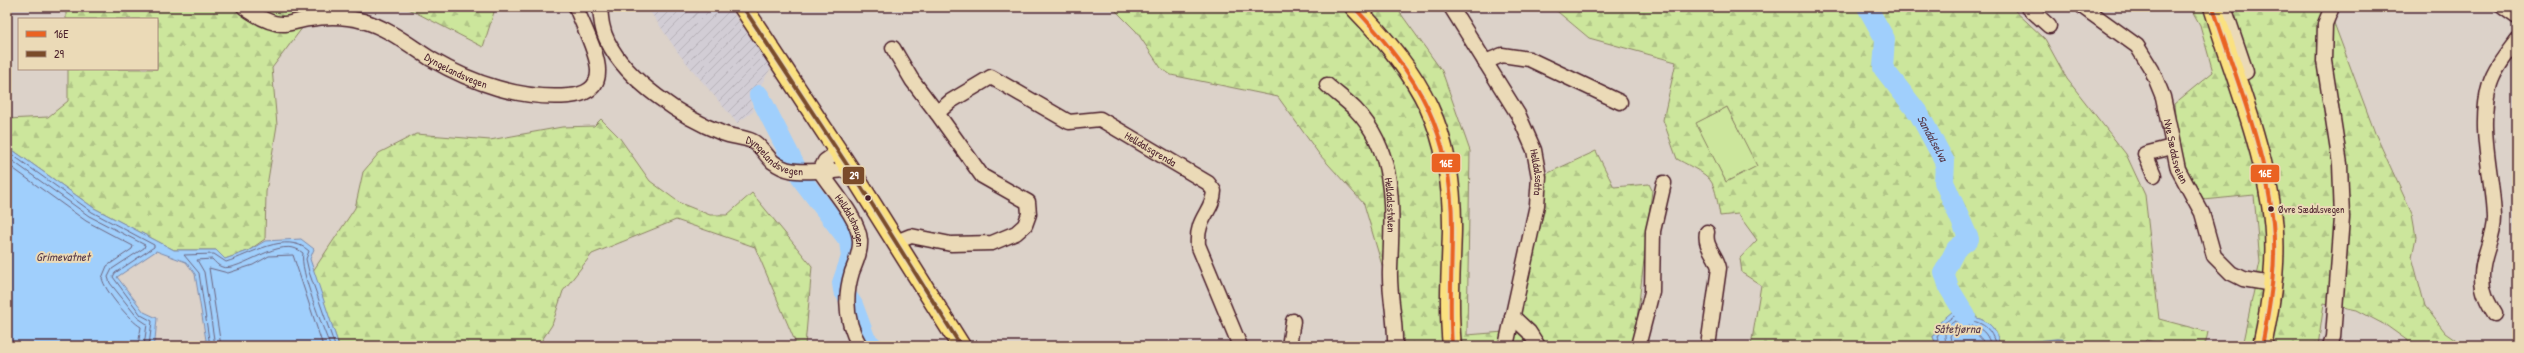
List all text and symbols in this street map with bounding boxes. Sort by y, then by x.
legend [18,18,158,70]
text: 16E [54,25,69,42]
text: 29 [54,45,65,62]
street label: Dyngelandsvegen [422,50,489,91]
water label: Sandalselva [1913,112,1953,166]
street label: Nye Sædalsveien [2161,118,2192,186]
street label: Helldalsgrenda [1122,128,1179,170]
street label: Dyngelandsvegen [744,132,803,178]
street label: Helldalssåta [1527,148,1546,196]
line badge: 16E [1431,153,1461,173]
text: 16E [1439,156,1453,170]
line badge: 16E [2250,164,2280,183]
line badge: 29 [842,166,865,185]
text: 16E [2258,166,2272,180]
text: 29 [849,168,859,182]
street label: Helldalsstølen [1381,177,1398,233]
street label: Helldalshaugen [832,191,867,248]
unlabelled marker [863,193,873,203]
place label: Øvre Sædalsvegen [2278,203,2345,216]
marker: Øvre Sædalsvegen [2266,204,2276,214]
water label: Grimevatnet [36,248,92,265]
water label: Såtetjørna [1934,320,1981,337]

